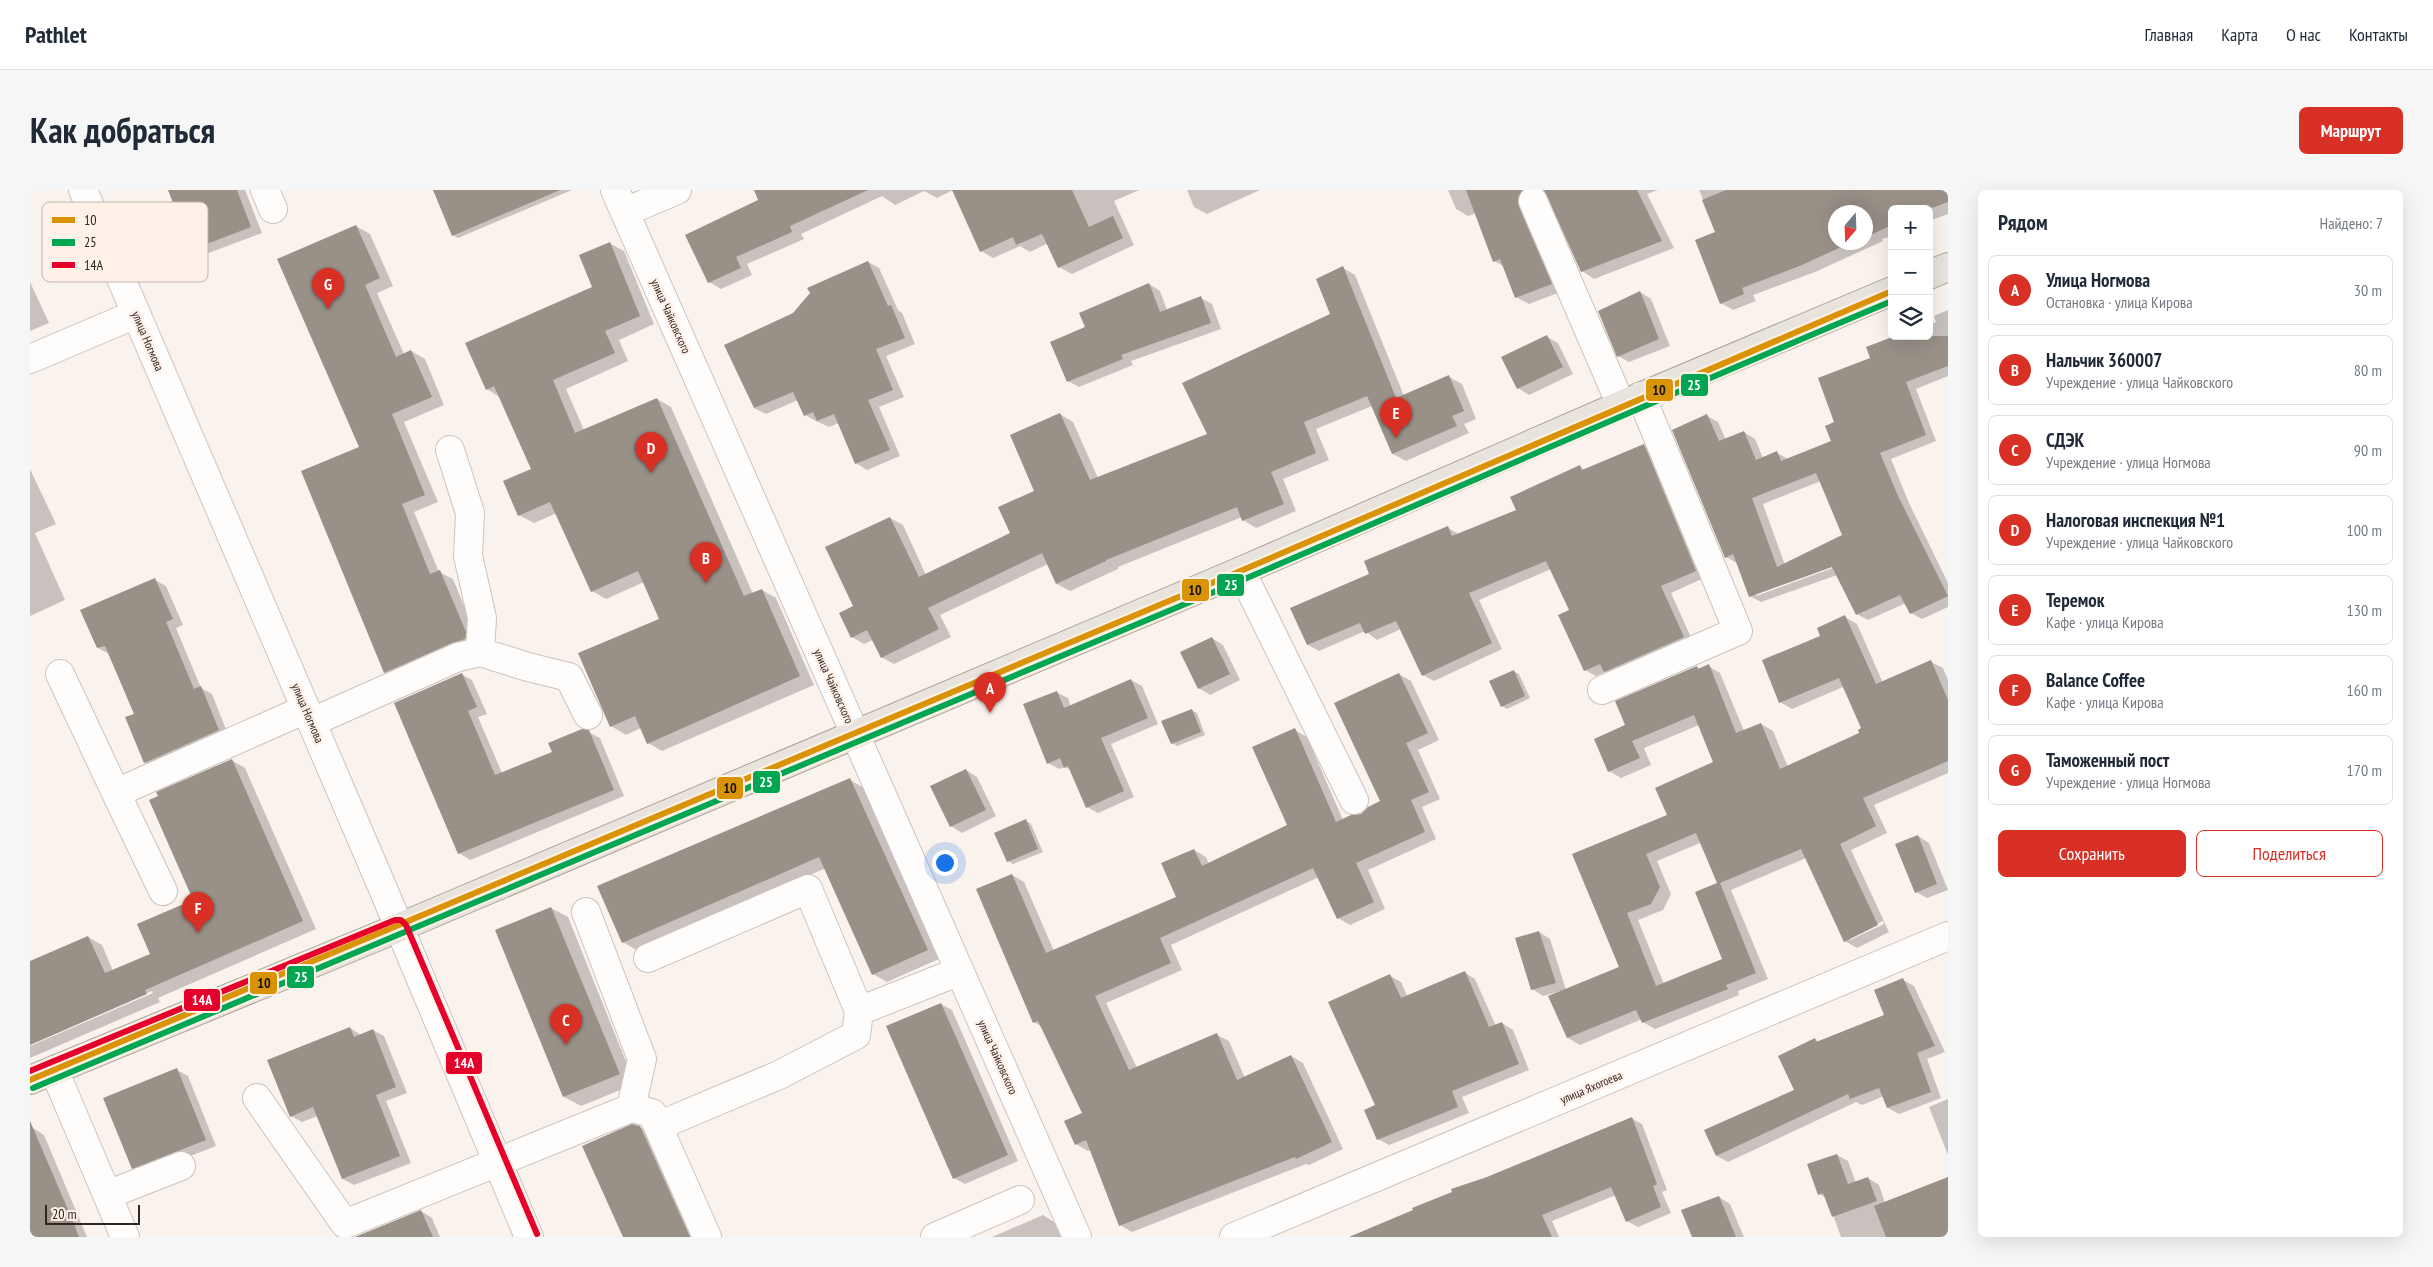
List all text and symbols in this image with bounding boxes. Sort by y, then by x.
text: Pathlet [25,19,87,50]
text: Главная [2145,23,2193,46]
text: Карта [2221,23,2258,46]
text: О нас [2286,23,2321,46]
text: Контакты [2349,23,2408,46]
text: Как добраться [30,107,215,153]
button: Маршрут [2299,107,2403,154]
legend [42,202,208,282]
north arrow [1828,205,1873,250]
map controls [1888,205,1933,340]
button: + [1888,205,1933,250]
text: Рядом [1998,209,2048,236]
text: 10 [84,211,97,229]
text: Найдено: 7 [2320,213,2383,233]
text: 25 [84,233,97,251]
button: − [1888,250,1933,295]
text: 14А [84,256,104,274]
pin: G [312,268,344,309]
text: Улица Ногмова [2046,268,2150,292]
street label: улица Чайковского [648,276,694,356]
text: A [2011,280,2019,300]
text: 30 m [2354,280,2382,300]
text: Остановка · улица Кирова [2046,292,2193,312]
button: layers [1888,295,1933,340]
street label: улица Ногмова [129,309,167,373]
text: Нальчик 360007 [2046,348,2162,372]
text: B [2011,360,2019,380]
text: 80 m [2354,360,2382,380]
text: Учреждение · улица Чайковского [2046,372,2233,392]
line badge: 25 [1680,373,1709,397]
text: 25 [1687,376,1701,394]
line badge: 10 [1645,378,1674,402]
text: 10 [1652,381,1666,399]
pin: E [1380,397,1412,438]
text: СДЭК [2046,428,2084,452]
pin: D [635,432,667,473]
text: C [2011,440,2019,460]
text: 90 m [2354,440,2382,460]
text: Учреждение · улица Ногмова [2046,452,2211,472]
text: Налоговая инспекция №1 [2046,508,2225,532]
text: D [2011,520,2019,540]
text: 100 m [2347,520,2382,540]
text: Учреждение · улица Чайковского [2046,532,2233,552]
pin: B [690,542,722,583]
line badge: 25 [1216,573,1245,597]
text: 25 [1224,576,1238,594]
line badge: 10 [1181,578,1210,602]
text: 10 [1188,581,1202,599]
text: Теремок [2046,588,2105,612]
text: E [2012,600,2018,620]
text: 130 m [2347,600,2382,620]
text: Кафе · улица Кирова [2046,612,2164,632]
street label: улица Чайковского [811,646,857,726]
text: Balance Coffee [2046,668,2145,692]
pin: A [974,672,1006,713]
text: F [2012,680,2018,700]
text: 160 m [2347,680,2382,700]
street label: улица Ногмова [289,681,327,745]
text: Кафе · улица Кирова [2046,692,2164,712]
text: Таможенный пост [2046,748,2169,772]
text: G [2011,760,2019,780]
text: 170 m [2347,760,2382,780]
line badge: 25 [752,770,781,794]
text: Учреждение · улица Ногмова [2046,772,2211,792]
text: 25 [759,773,773,791]
line badge: 10 [716,776,744,800]
text: 10 [723,779,737,797]
button: Сохранить [1998,830,2186,877]
button: Поделиться [2196,830,2383,877]
your location [932,850,958,876]
pin: F [182,892,214,933]
line badge: 25 [286,965,315,989]
text: 25 [294,968,308,986]
line badge: 10 [249,971,278,995]
text: 10 [257,974,271,992]
line badge: 14А [183,988,221,1012]
text: 14А [192,991,213,1009]
pin: C [550,1004,582,1045]
street label: улица Чайковского [975,1017,1021,1097]
line badge: 14А [445,1051,483,1075]
text: 14А [454,1054,475,1072]
street label: улица Яхогоева [1558,1067,1624,1107]
scale bar [45,1202,140,1225]
text: 20 m [52,1205,77,1223]

